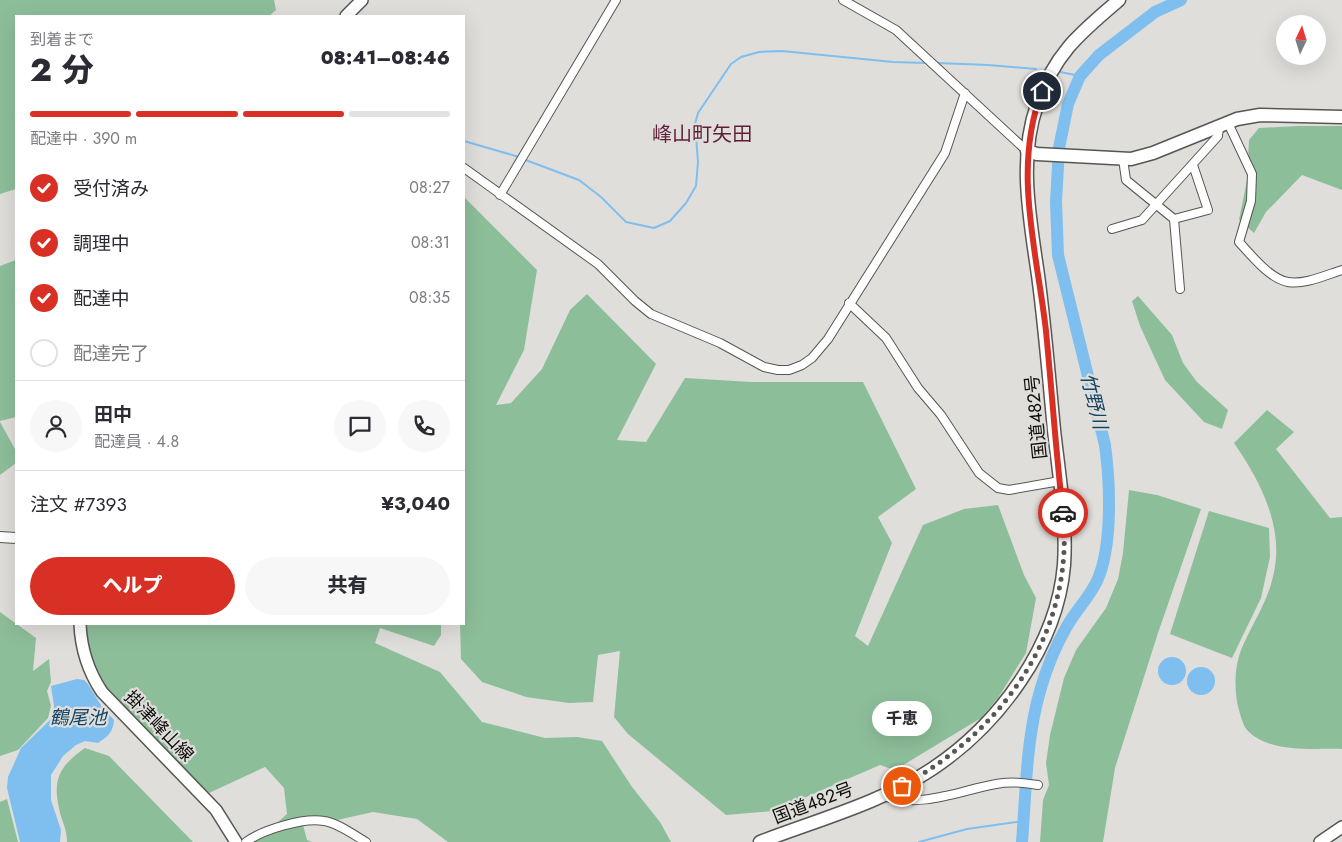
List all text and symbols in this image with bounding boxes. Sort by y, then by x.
north arrow [1276,15,1326,65]
map controls [1276,15,1326,65]
text: 到着まで [30,28,94,51]
text: 08:41–08:46 [321,44,450,71]
text: 2 分 [30,47,93,93]
pin [1021,70,1063,112]
icon: home [1028,77,1056,105]
district label: 峰山町矢田 [652,120,752,149]
text: 配達中 · 390 m [30,127,137,150]
icon: check [30,174,58,202]
text: 受付済み [73,175,149,202]
text: 08:27 [409,176,450,199]
icon: check [30,229,58,257]
text: 調理中 [73,230,130,257]
text: 08:31 [411,231,450,254]
icon: check [30,284,58,312]
text: 配達中 [73,285,130,312]
text: 08:35 [409,286,450,309]
text: 配達完了 [73,340,149,367]
water label: 竹野川 [1074,370,1114,434]
street label: 国道482号 [1019,374,1053,460]
button: person [30,400,82,452]
button: chat [334,400,386,452]
button: phone [398,400,450,452]
text: 田中 [94,401,132,428]
text: 配達員 · 4.8 [94,430,179,453]
courier [1038,488,1088,538]
text: ¥3,040 [381,490,450,517]
text: 注文 #7393 [30,491,127,518]
icon: car [1049,499,1077,527]
button: ヘルプ [30,557,235,615]
button: 共有 [245,557,450,615]
street label: 掛津峰山線 [118,685,200,767]
callout: 千恵 [872,701,932,736]
water label: 鶴尾池 [49,704,108,731]
text: 千恵 [886,707,918,730]
pin [881,765,923,807]
icon: bag [888,772,916,800]
street label: 国道482号 [769,776,857,830]

